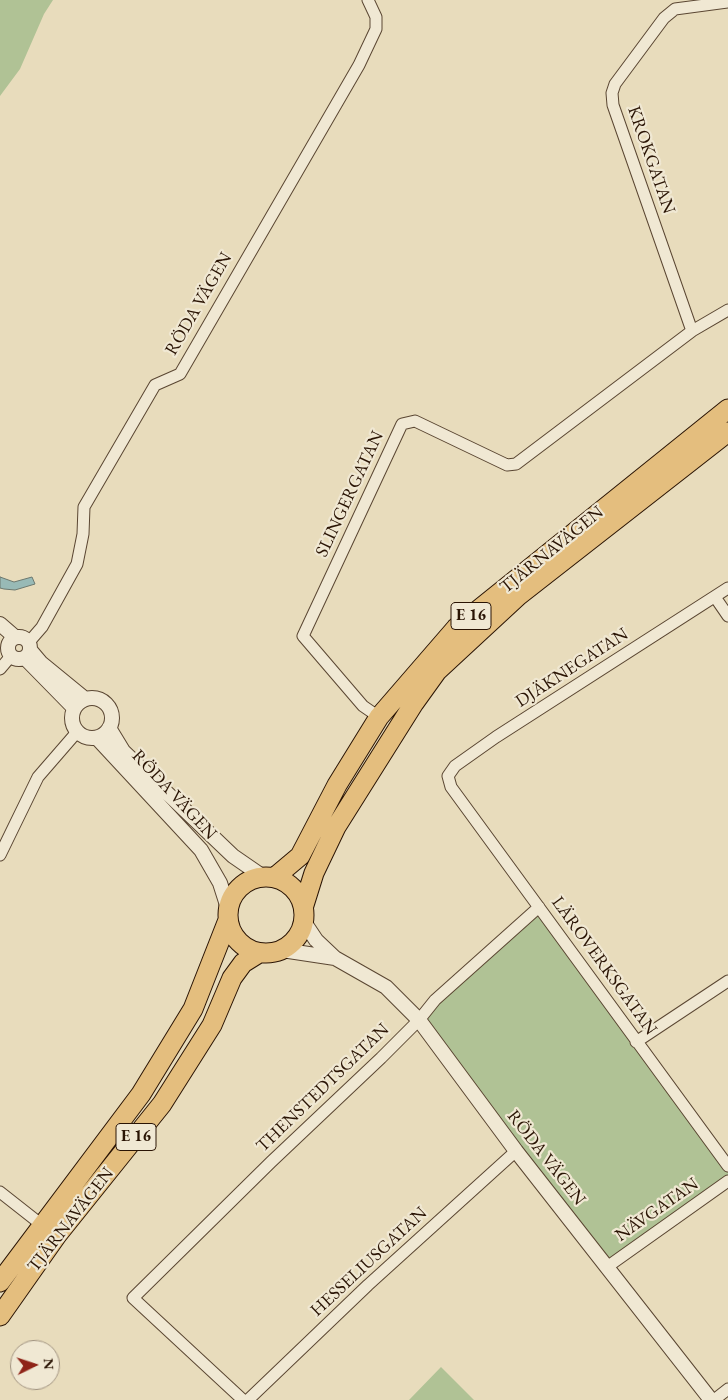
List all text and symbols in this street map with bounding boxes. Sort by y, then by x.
street label: KROKGATAN [623,103,679,217]
street label: RÖDA VÄGEN [161,249,237,359]
street label: SLINGERGATAN [311,428,389,560]
street label: TJÄRNAVÄGEN [496,502,608,598]
road number: E 16 [451,602,491,630]
street label: DJÄKNEGATAN [512,624,632,712]
street label: RÖDA VÄGEN [127,746,221,844]
street label: LÄROVERKSGATAN [547,893,661,1039]
street label: THENSTEDTSGATAN [252,1019,394,1157]
street label: RÖDA VÄGEN [502,1106,590,1210]
road number: E 16 [116,1124,156,1150]
street label: TJÄRNAVÄGEN [23,1163,119,1277]
street label: NÄVGATAN [611,1173,703,1247]
street label: HESSELIUSGATAN [306,1203,432,1321]
north arrow [10,1340,60,1390]
text: N [40,1358,58,1370]

